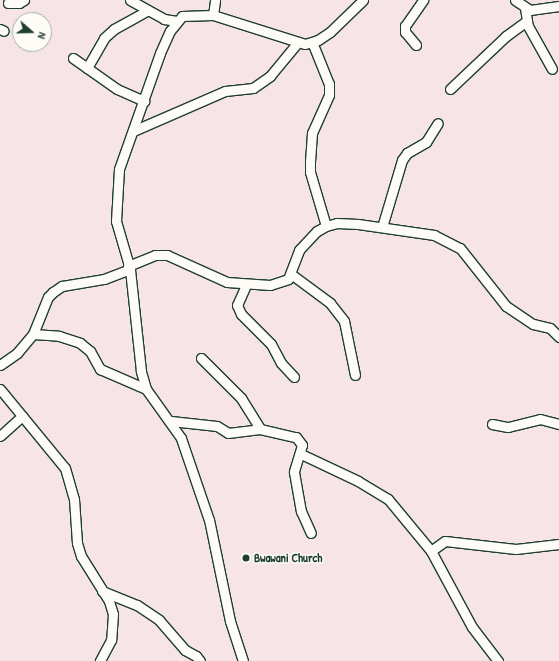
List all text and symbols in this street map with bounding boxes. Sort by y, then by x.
north arrow [12,12,52,52]
text: N [35,31,50,41]
place label: Bwawani Church [254,551,322,565]
marker: Bwawani Church [241,553,251,563]

